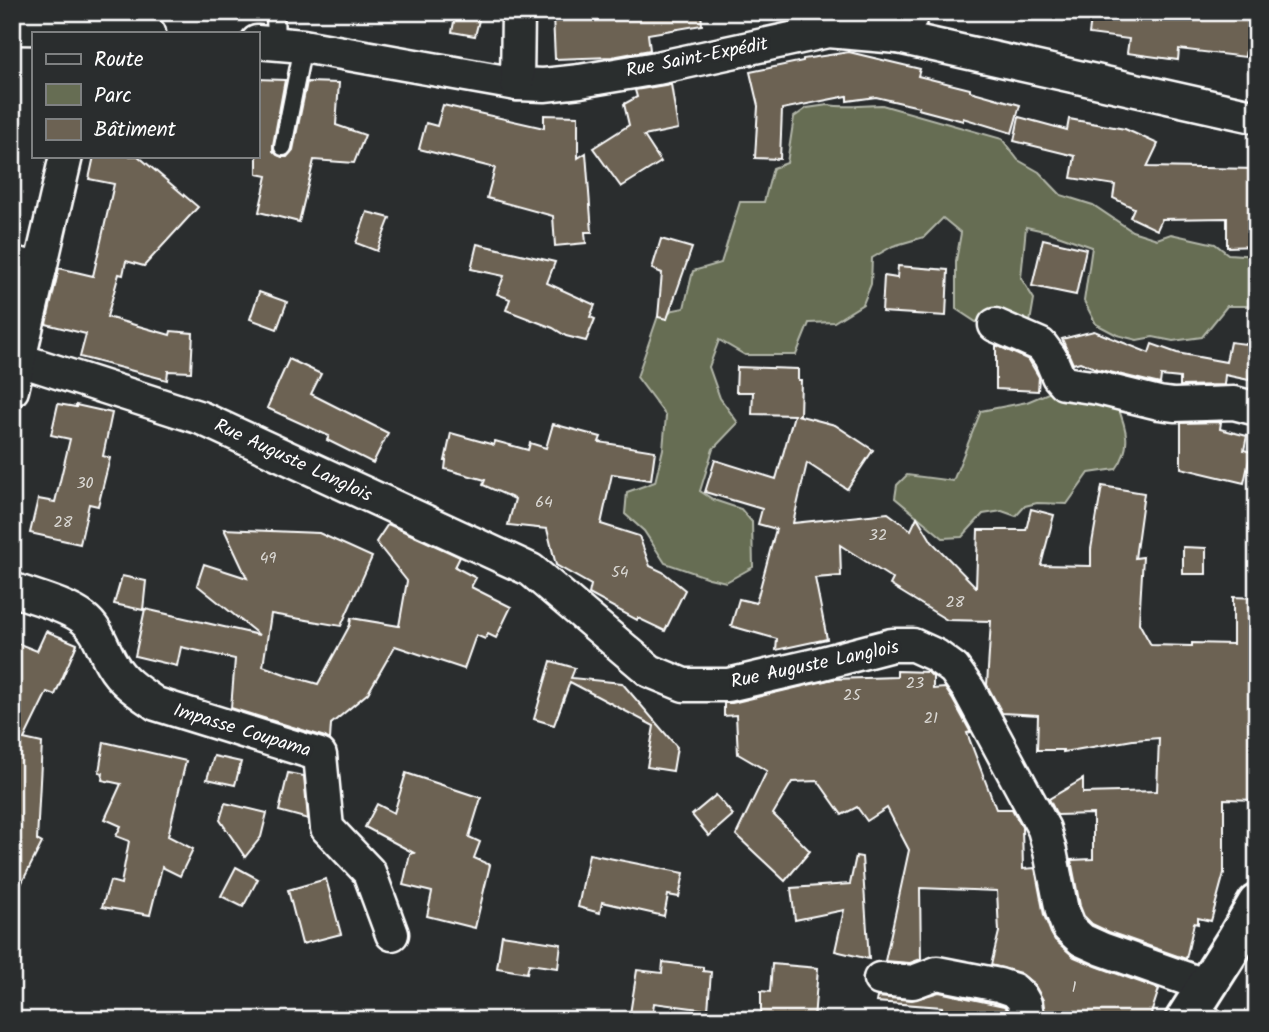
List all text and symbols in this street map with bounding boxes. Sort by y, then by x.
street label: Rue Saint-Expédit [623,29,771,86]
legend [32,32,259,158]
text: Route [94,44,144,77]
text: Parc [94,80,132,113]
text: Bâtiment [94,114,177,147]
street label: Rue Auguste Langlois [209,411,377,511]
house number: 30 [76,471,94,496]
house number: 64 [535,490,553,515]
house number: 28 [54,510,73,535]
house number: 32 [869,523,887,548]
house number: 49 [260,546,277,571]
house number: 54 [611,560,629,585]
house number: 28 [946,590,965,615]
street label: Rue Auguste Langlois [728,633,902,697]
house number: 23 [906,671,924,696]
house number: 25 [843,683,862,708]
street label: Impasse Coupama [169,696,315,766]
house number: 21 [924,706,938,731]
house number: 1 [1071,975,1077,1000]

